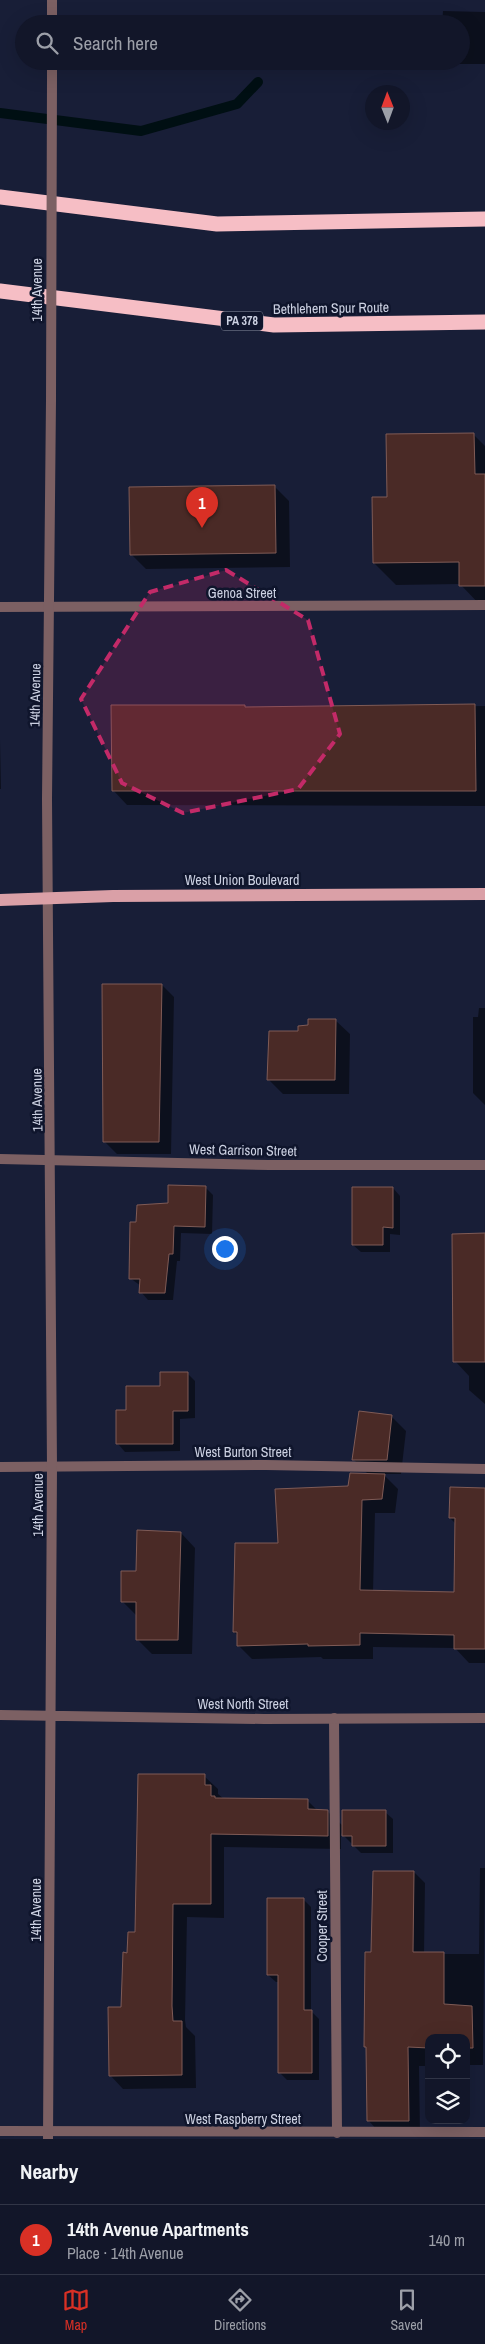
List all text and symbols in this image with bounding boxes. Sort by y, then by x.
search box [15,15,470,70]
icon: search [33,29,61,57]
text: Search here [73,30,158,56]
north arrow [365,85,410,130]
street label: 14th Avenue [28,258,46,322]
street label: Bethlehem Spur Route [273,298,389,318]
road number: PA 378 [221,312,263,331]
pin: 1 [186,487,218,528]
street label: Genoa Street [208,584,276,602]
street label: 14th Avenue [25,663,45,727]
street label: West Union Boulevard [185,871,299,889]
street label: 14th Avenue [27,1068,47,1132]
street label: West Garrison Street [189,1140,297,1160]
your location [212,1236,238,1262]
street label: West Burton Street [195,1443,291,1461]
street label: 14th Avenue [29,1473,47,1537]
street label: West North Street [197,1695,289,1713]
street label: 14th Avenue [27,1878,45,1942]
street label: Cooper Street [313,1890,331,1962]
map controls [425,2034,470,2124]
button: locate [425,2034,470,2079]
button: layers [425,2079,470,2124]
street label: West Raspberry Street [185,2110,301,2128]
text: Nearby [20,2157,78,2186]
text: 14th Avenue Apartments [67,2216,249,2242]
text: 1 [32,2229,40,2251]
text: 140 m [429,2229,465,2251]
text: Place · 14th Avenue [67,2242,184,2264]
tab: Map [62,2286,90,2334]
tab: Directions [214,2286,266,2334]
tab: Saved [390,2286,423,2334]

